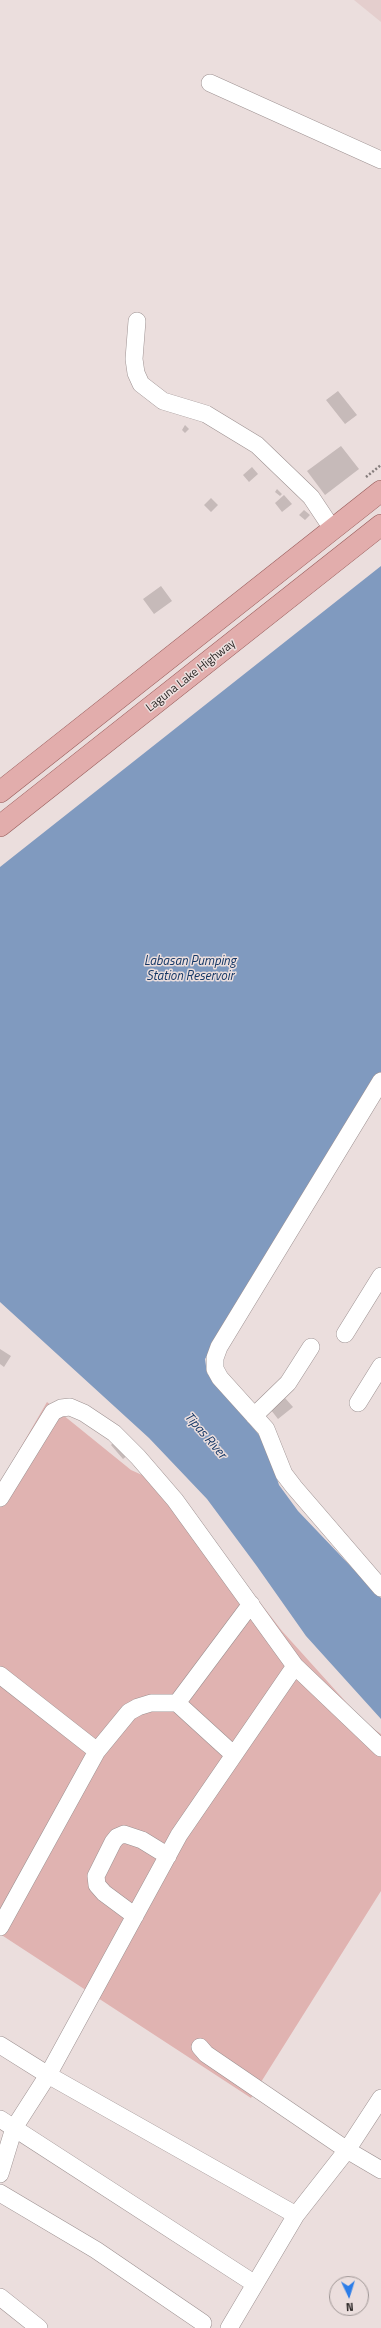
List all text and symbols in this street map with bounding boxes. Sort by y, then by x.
street label: Laguna Lake Highway [143,637,239,715]
water label: Labasan Pumping Station Reservoir [144,954,236,985]
water label: Tipas River [181,1410,229,1462]
north arrow [329,2276,369,2316]
text: N [345,2299,354,2315]

